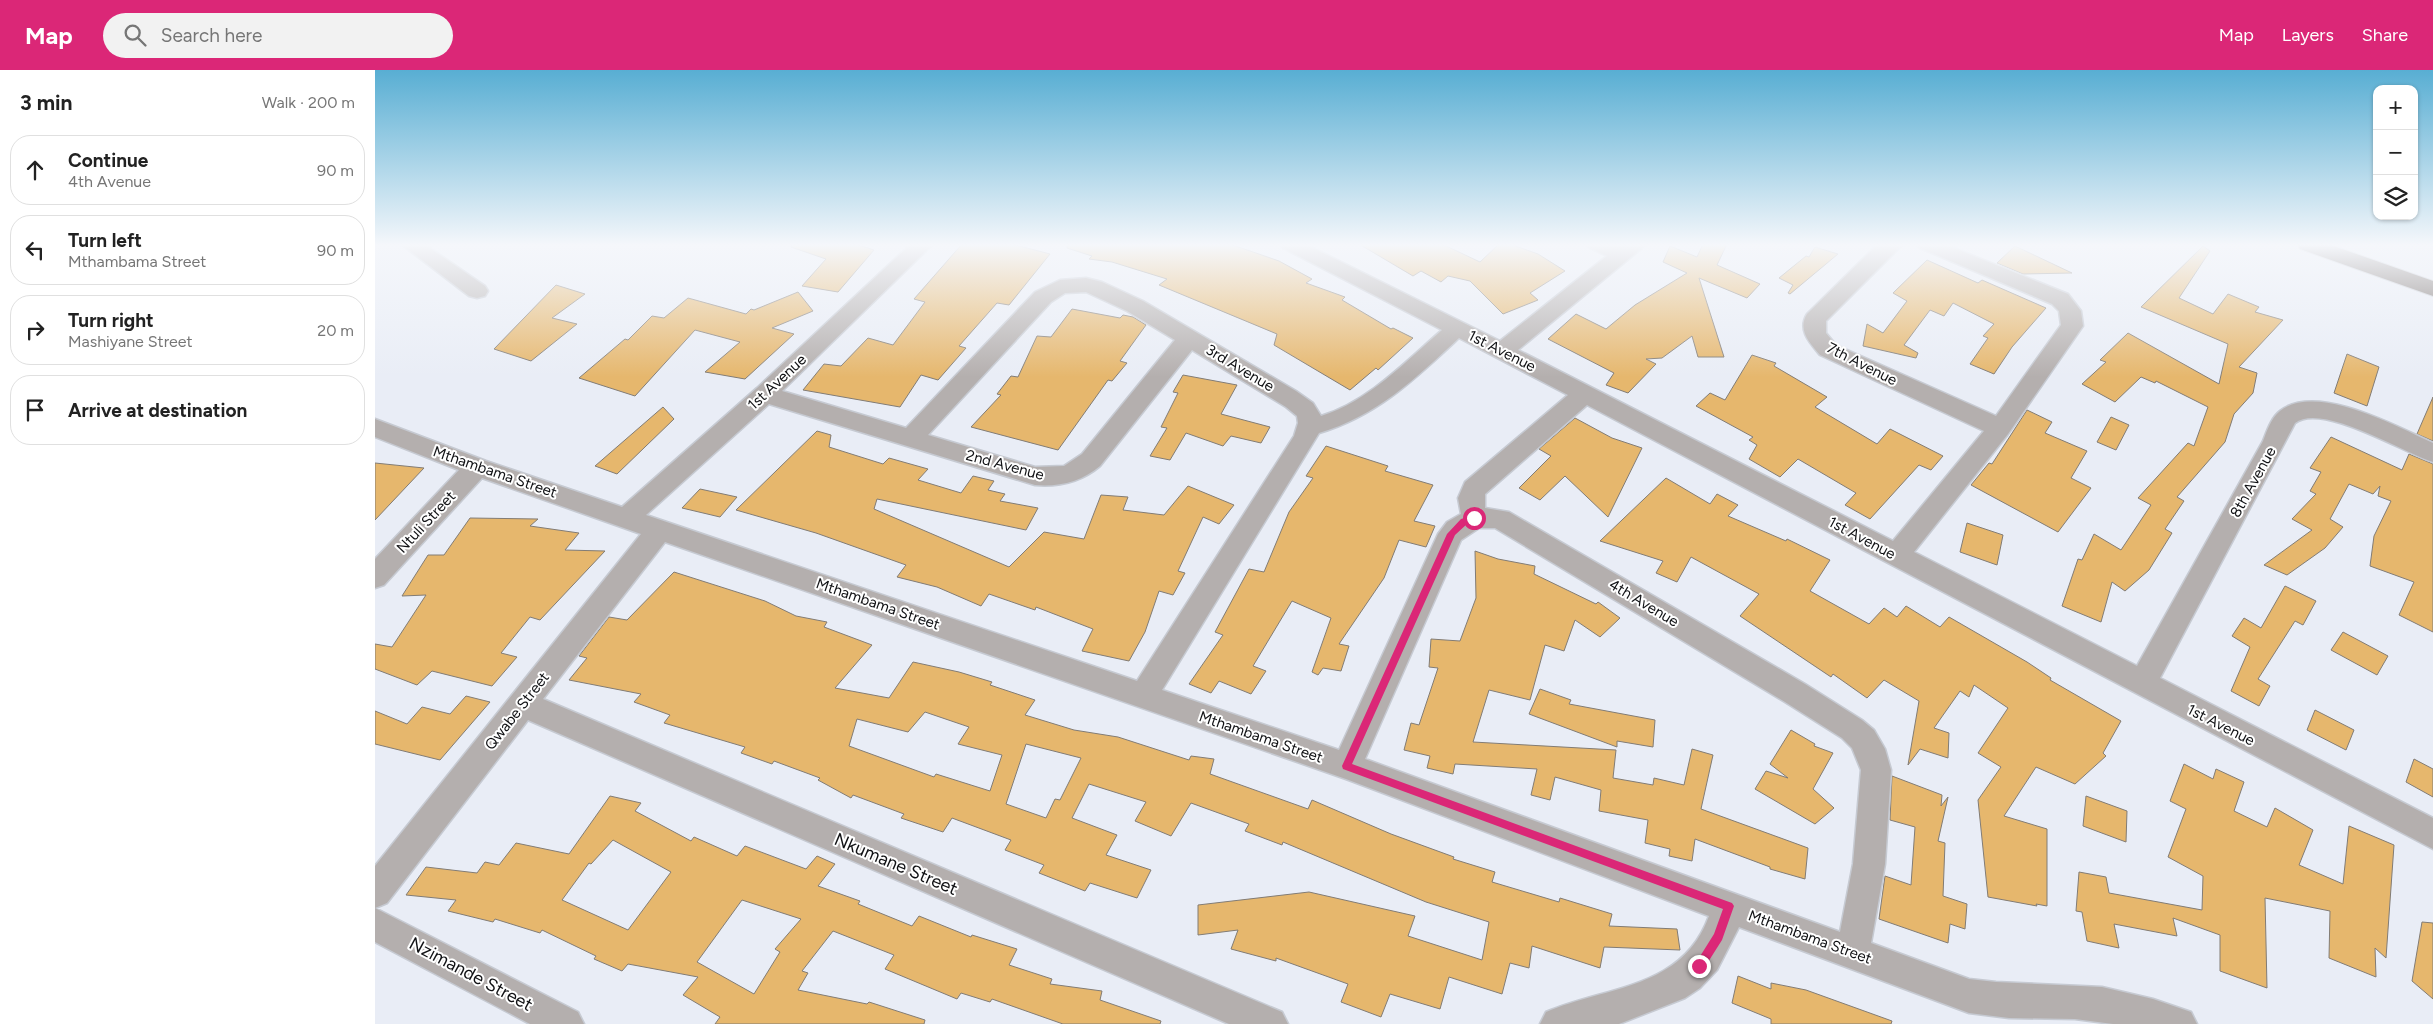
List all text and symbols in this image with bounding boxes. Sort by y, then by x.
search box [103,13,453,58]
text: Map [25,21,73,50]
icon: search [121,21,149,49]
text: Search here [161,24,262,47]
text: Map [2219,24,2254,46]
text: Layers [2282,24,2334,46]
text: Share [2362,24,2408,46]
map controls [2373,85,2418,220]
button: + [2373,85,2418,130]
text: 3 min [20,90,72,115]
text: Walk · 200 m [262,93,355,112]
button: − [2373,130,2418,175]
text: Continue [68,149,148,172]
icon: ahead [21,156,49,184]
text: 90 m [317,161,354,180]
text: 4th Avenue [68,172,151,191]
button: layers [2373,175,2418,220]
text: Turn left [68,229,142,252]
icon: left [21,236,49,264]
text: 90 m [317,241,354,260]
text: Mthambama Street [68,252,206,271]
text: Turn right [68,309,154,332]
icon: right [21,316,49,344]
text: 20 m [317,321,354,340]
street label: 1st Avenue [1465,326,1539,376]
text: Mashiyane Street [68,332,193,351]
street label: 7th Avenue [1824,339,1900,389]
street label: 3rd Avenue [1203,341,1277,395]
street label: 1st Avenue [744,350,810,414]
icon: arrive [21,396,49,424]
text: Arrive at destination [68,399,247,422]
street label: Mthambama Street [431,442,560,502]
street label: 8th Avenue [2226,444,2280,520]
street label: 2nd Avenue [964,446,1046,484]
street label: Ntuli Street [393,487,459,557]
route start [1463,507,1486,530]
street label: 1st Avenue [1825,513,1899,563]
street label: Mthambama Street [814,574,943,634]
street label: 4th Avenue [1606,575,1682,631]
street label: Qwabe Street [481,668,553,753]
street label: 1st Avenue [2184,700,2258,750]
street label: Mthambama Street [1197,707,1326,767]
street label: Nkumane Street [831,828,961,900]
street label: Mthambama Street [1746,906,1874,968]
street label: Nzimande Street [405,932,537,1016]
route end [1688,955,1711,978]

